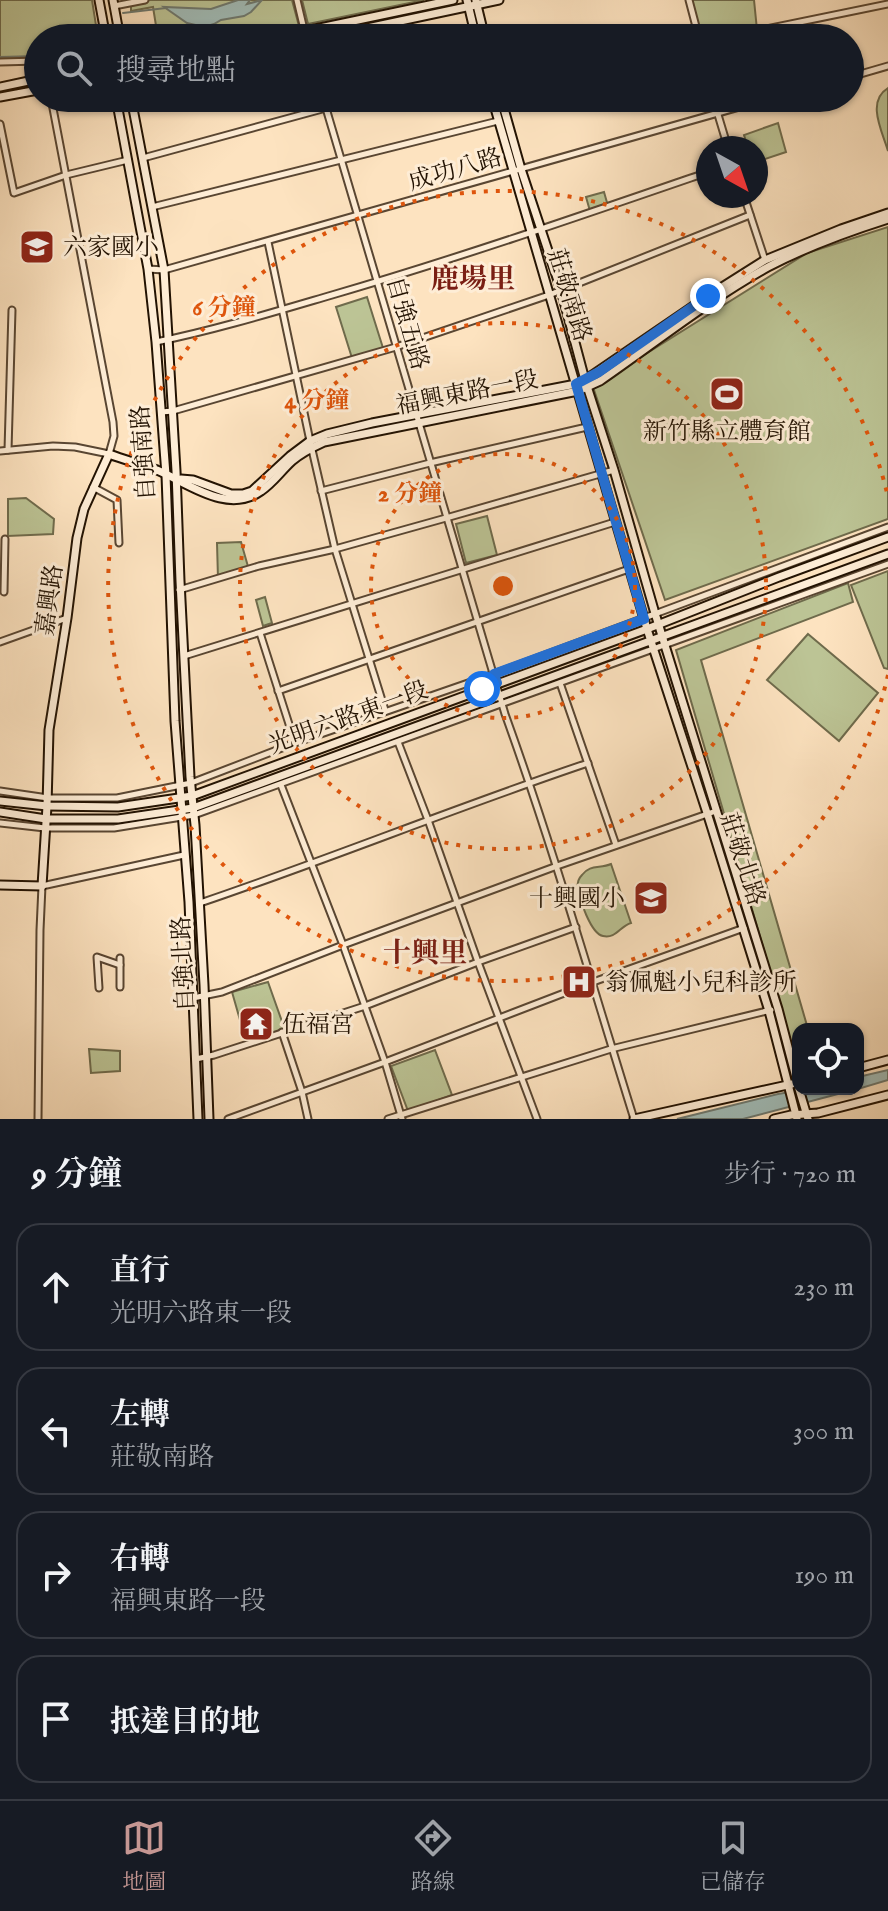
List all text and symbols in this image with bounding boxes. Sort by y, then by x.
search box [24,24,864,112]
icon: search [52,46,96,90]
text: 搜尋地點 [116,53,236,91]
north arrow [696,136,768,208]
street label: 成功八路 [405,142,506,199]
school or university icon: 六家國小 [18,228,56,266]
place label: 六家國小 [63,233,159,264]
street label: 莊敬南路 [540,245,597,346]
district label: 鹿場里 [431,263,515,298]
street label: 自強五路 [378,273,435,374]
route end [690,278,726,314]
text: 6 分鐘 [192,293,256,324]
street label: 福興東路一段 [394,365,541,422]
sports icon: 新竹縣立體育館 [708,375,746,413]
text: 4 分鐘 [284,386,350,417]
street label: 自強南路 [126,404,163,502]
place label: 新竹縣立體育館 [643,417,811,448]
text: 2 分鐘 [378,479,442,510]
street label: 嘉興路 [30,562,71,638]
centre of rings [489,572,517,600]
route start [464,671,500,707]
street label: 光明六路東一段 [264,675,433,762]
street label: 莊敬北路 [712,809,771,910]
school or university icon: 十興國小 [632,879,670,917]
place label: 十興國小 [529,884,625,915]
street label: 自強北路 [167,915,202,1013]
district label: 十興里 [383,937,467,972]
hospital icon: 翁佩魁小兒科診所 [560,963,598,1001]
place label: 翁佩魁小兒科診所 [605,968,797,999]
temple icon: 伍福宮 [237,1005,275,1043]
place label: 伍福宮 [282,1010,354,1041]
map controls [792,1023,864,1095]
button: locate [792,1023,864,1095]
text: 9 分鐘 [32,1154,122,1197]
text: 步行 · 720 m [724,1158,856,1191]
text: 直行 [110,1253,170,1291]
icon: ahead [34,1265,78,1309]
text: 230 m [794,1271,854,1304]
text: 光明六路東一段 [110,1297,292,1330]
text: 左轉 [110,1397,170,1435]
icon: left [34,1409,78,1453]
text: 300 m [793,1415,854,1448]
text: 莊敬南路 [110,1441,214,1474]
text: 右轉 [110,1541,170,1579]
icon: right [34,1553,78,1597]
text: 190 m [794,1559,854,1592]
text: 福興東路一段 [110,1585,266,1618]
icon: arrive [34,1697,78,1741]
text: 抵達目的地 [110,1704,260,1742]
tab: 地圖 [122,1816,166,1897]
tab: 路線 [411,1816,455,1897]
tab: 已儲存 [700,1816,766,1897]

